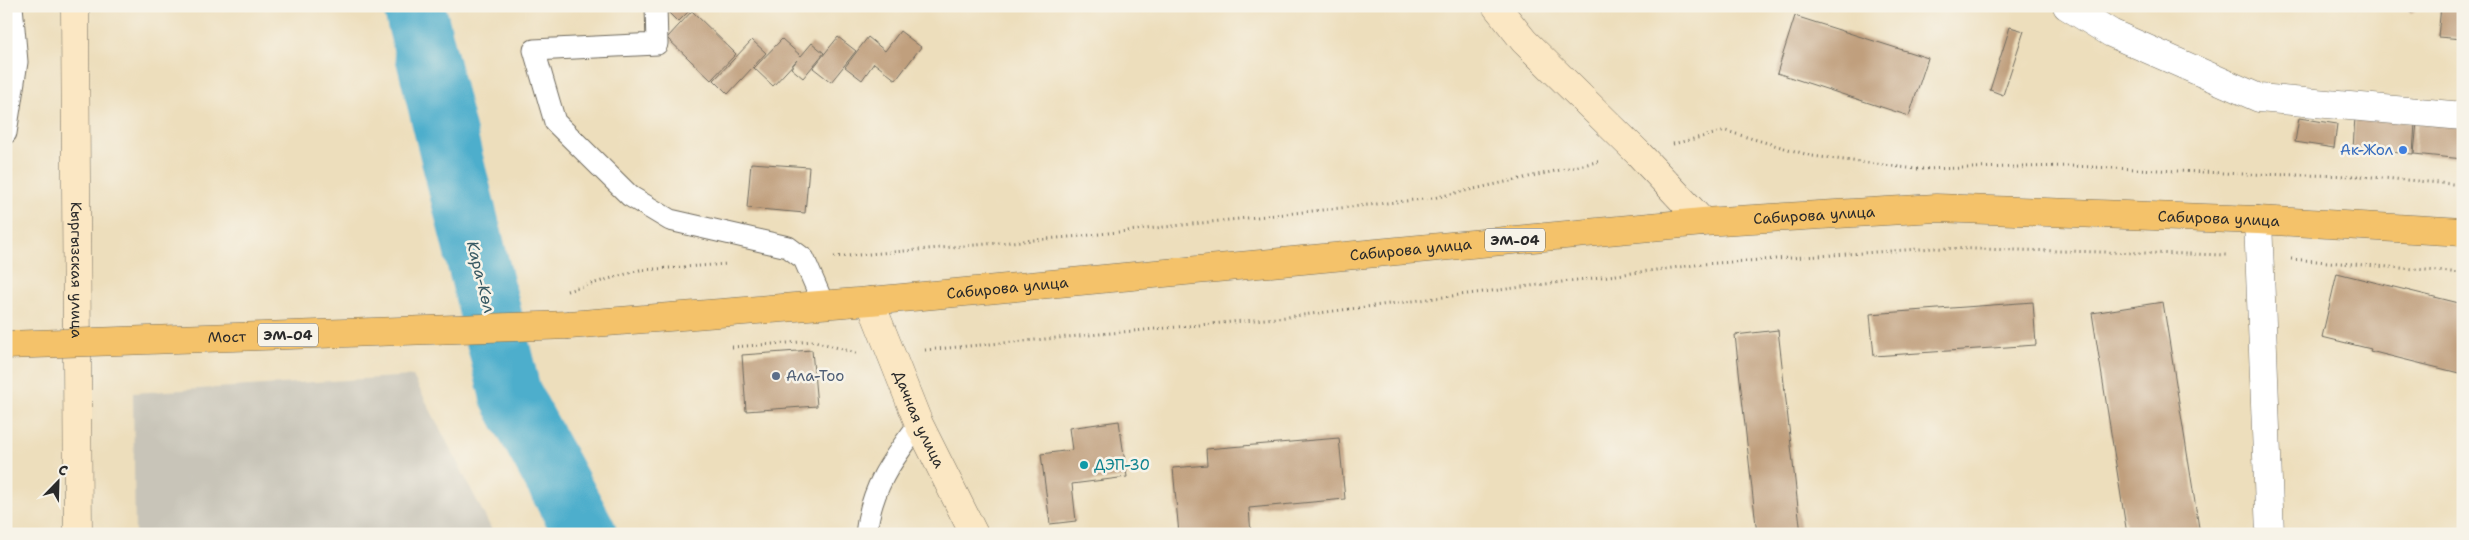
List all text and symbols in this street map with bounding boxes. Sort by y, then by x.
place label: Ак-Жол [2340,140,2394,160]
marker: Ак-Жол [2397,144,2409,156]
street label: Кыргызская улица [66,202,87,339]
street label: Сабирова улица [1752,202,1876,229]
street label: Сабирова улица [2157,206,2281,231]
road number: ЭМ-04 [1485,228,1545,252]
street label: Сабирова улица [1349,234,1473,265]
water label: Кара-Көл [462,239,500,315]
street label: Сабирова улица [946,272,1070,304]
road number: ЭМ-04 [258,324,318,346]
street label: Мост [207,326,247,348]
place label: Ала-Тоо [786,366,844,386]
street label: Дачная улица [889,367,950,472]
marker: Ала-Тоо [770,370,782,382]
place label: ДЭП-30 [1094,455,1150,475]
north arrow [32,458,82,508]
marker: ДЭП-30 [1078,459,1090,471]
text: С [56,460,71,480]

